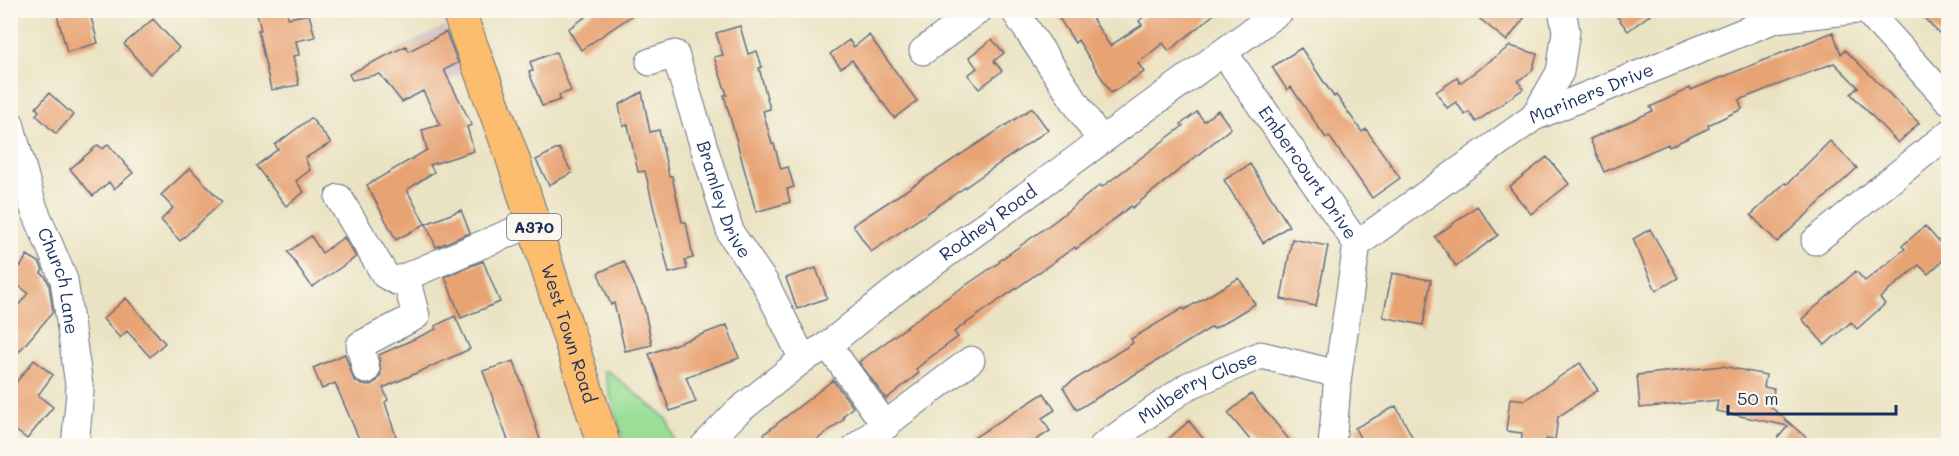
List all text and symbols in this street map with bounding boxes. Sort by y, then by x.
street label: Mariners Drive [1525,57,1657,129]
street label: Embercourt Drive [1253,101,1363,244]
street label: Bramley Drive [692,138,757,263]
street label: Rodney Road [934,179,1041,266]
road number: A370 [507,214,561,240]
street label: Church Lane [32,224,85,336]
street label: West Town Road [536,261,603,406]
street label: Mulberry Close [1133,345,1261,429]
scale bar [1728,378,1896,416]
text: 50 m [1737,386,1779,410]

